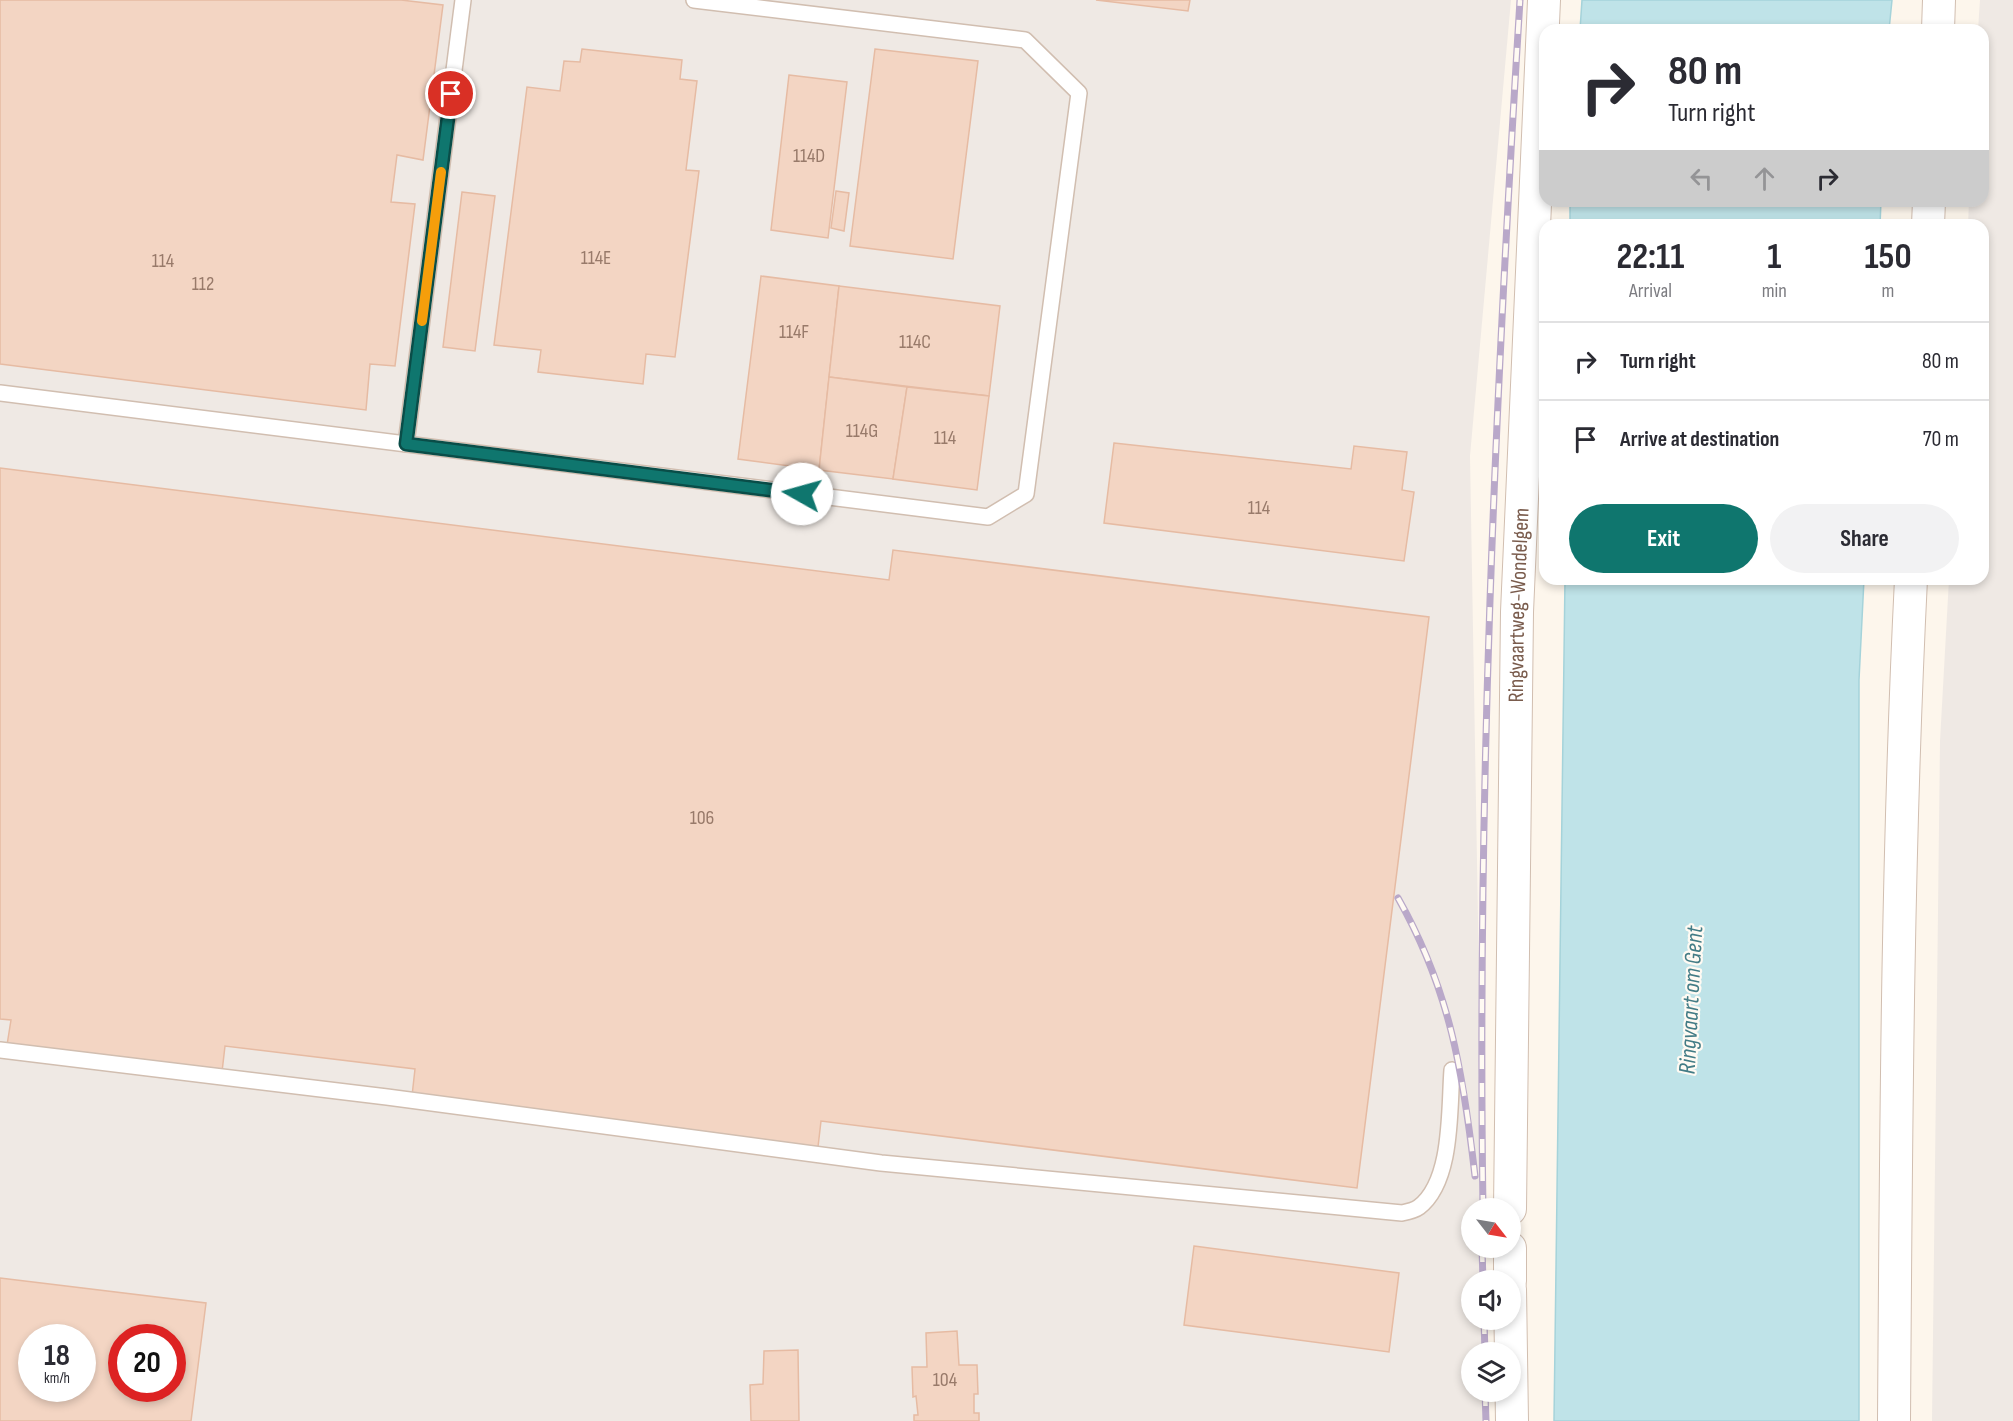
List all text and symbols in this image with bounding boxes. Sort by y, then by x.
text: 80 m [1668,46,1742,97]
icon: right [1569,48,1647,126]
pin [425,68,476,119]
icon: arrive [434,77,467,110]
text: Turn right [1668,97,1755,129]
house number: 114D [793,144,825,168]
icon: left [1685,162,1718,195]
icon: ahead [1748,162,1781,195]
icon: right [1811,162,1844,195]
text: 22:11 [1616,236,1684,279]
text: 1 [1767,236,1781,279]
text: 150 [1864,236,1912,279]
house number: 114E [581,246,611,270]
house number: 114 [152,249,174,273]
house number: 112 [192,272,214,296]
text: Arrival [1629,279,1672,303]
text: min [1762,279,1787,303]
text: m [1882,279,1894,303]
house number: 114F [779,320,809,344]
house number: 114C [899,330,931,354]
icon: right [1569,345,1602,378]
text: Turn right [1620,348,1696,375]
text: 80 m [1922,348,1959,375]
house number: 114G [846,419,878,443]
icon: arrive [1569,423,1602,456]
house number: 114 [934,426,956,450]
text: Arrive at destination [1620,426,1779,453]
text: 70 m [1923,426,1959,453]
position arrow [770,462,834,526]
house number: 114 [1248,496,1270,520]
button: Exit [1569,504,1758,573]
button: Share [1770,504,1959,573]
street label: Ringvaartweg-Wondelgem [1502,507,1535,703]
house number: 106 [690,806,714,830]
water label: Ringvaart om Gent [1673,924,1709,1075]
north arrow [1461,1198,1521,1258]
map controls [1461,1198,1521,1402]
button: sound [1461,1270,1521,1330]
speed limit sign: 20 [108,1324,186,1402]
text: 18 [44,1338,70,1374]
button: layers [1461,1342,1521,1402]
house number: 104 [933,1368,957,1392]
text: km/h [44,1369,70,1388]

